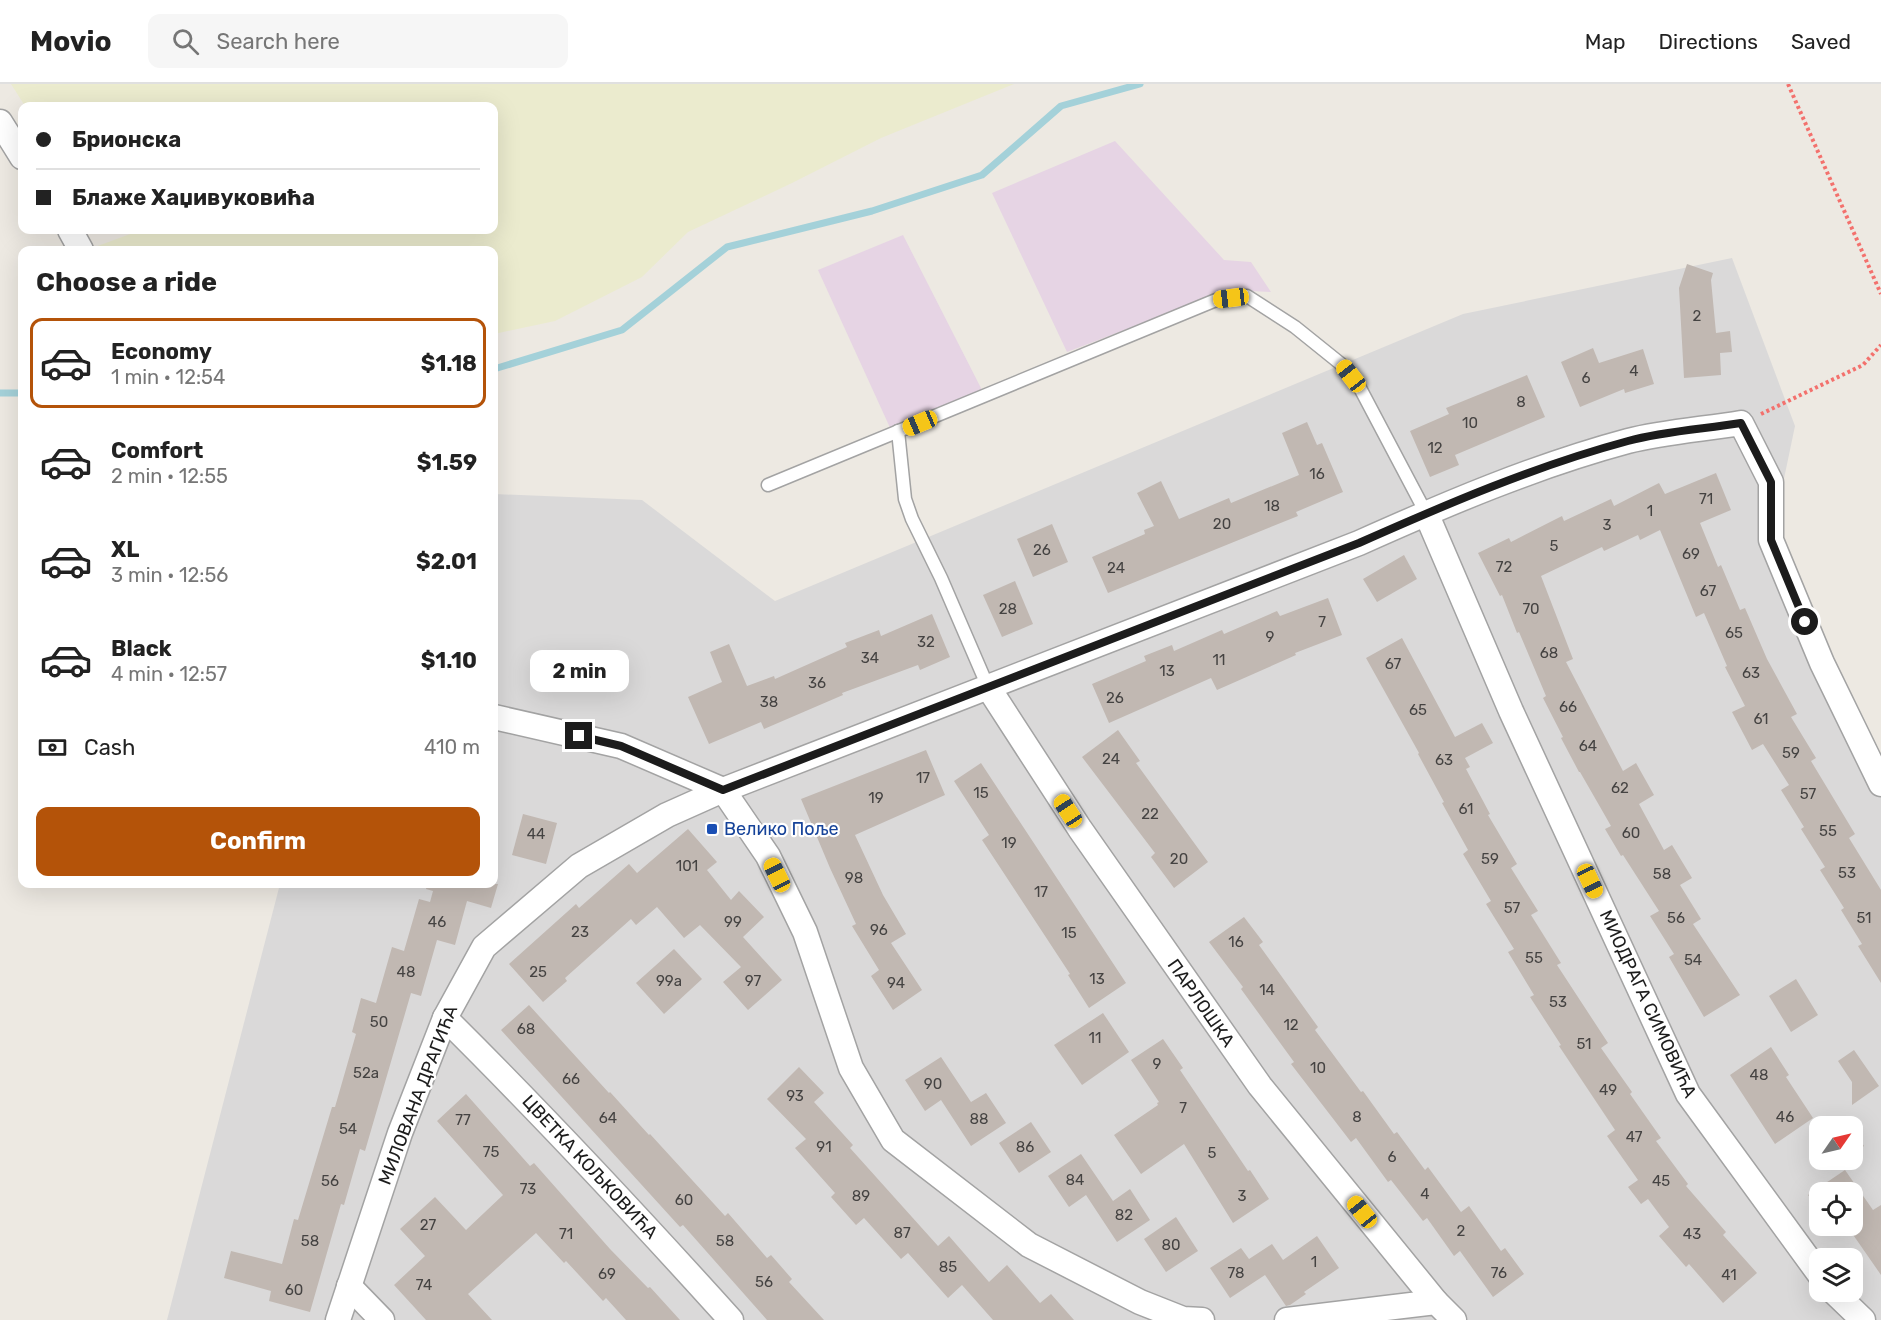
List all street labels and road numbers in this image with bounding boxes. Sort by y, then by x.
street label: МИОДРАГА СИМОВИЋА [1595,907,1701,1101]
street label: ПАРЛОШКА [1163,955,1239,1051]
street label: МИЛОВАНА ДРАГИЋА [374,1002,462,1188]
street label: ЦВЕТКА КОЉКОВИЋА [518,1090,662,1244]

